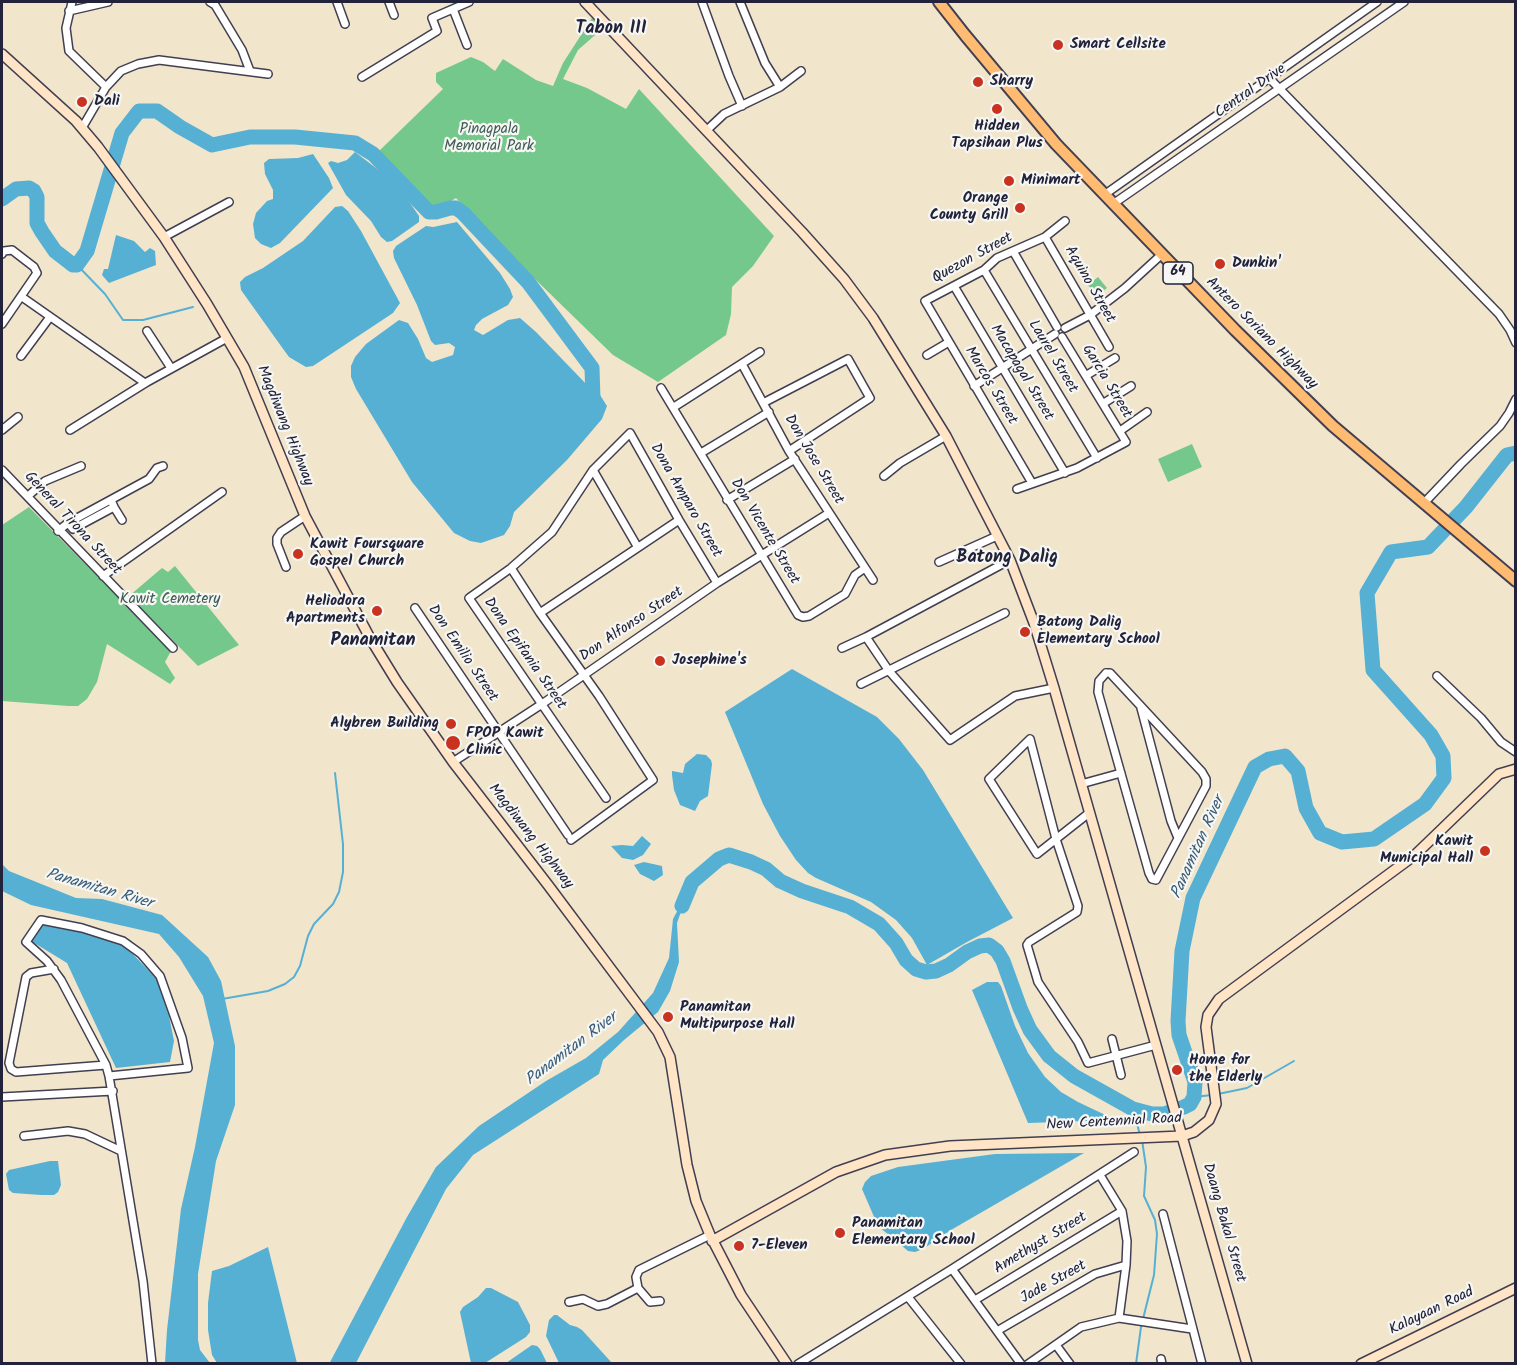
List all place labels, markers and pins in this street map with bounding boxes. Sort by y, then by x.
place label: Smart Cellsite [1070,36,1166,54]
marker: Smart Cellsite [1051,38,1065,52]
place label: Sharry [990,73,1033,91]
marker: Sharry [971,75,985,89]
place label: Dali [94,93,120,111]
marker: Dali [75,95,89,109]
marker: Hidden Tapsihan Plus [990,102,1004,116]
place label: Hidden Tapsihan Plus [951,118,1043,153]
place label: Minimart [1021,172,1081,190]
marker: Minimart [1002,174,1016,188]
place label: Orange County Grill [930,190,1008,225]
marker: Orange County Grill [1013,201,1027,215]
place label: Dunkin' [1232,255,1280,273]
marker: Dunkin' [1213,257,1227,271]
place label: Kawit Foursquare Gospel Church [310,536,424,571]
marker: Kawit Foursquare Gospel Church [291,547,305,561]
place label: Heliodora Apartments [286,593,365,628]
marker: Heliodora Apartments [370,604,384,618]
place label: Batong Dalig Elementary School [1037,614,1160,649]
marker: Batong Dalig Elementary School [1018,625,1032,639]
place label: Josephine's [672,652,747,670]
marker: Josephine's [653,654,667,668]
place label: Alybren Building [330,715,439,733]
marker: Alybren Building [444,717,458,731]
place label: FPOP Kawit Clinic [466,725,544,760]
marker: FPOP Kawit Clinic [444,734,462,752]
place label: Kawit Municipal Hall [1380,833,1473,868]
marker: Kawit Municipal Hall [1478,844,1492,858]
place label: Panamitan Multipurpose Hall [680,999,794,1034]
marker: Panamitan Multipurpose Hall [661,1010,675,1024]
place label: Home for the Elderly [1189,1052,1262,1087]
marker: Home for the Elderly [1170,1063,1184,1077]
place label: Panamitan Elementary School [852,1215,975,1250]
marker: Panamitan Elementary School [833,1226,847,1240]
place label: 7-Eleven [751,1237,808,1255]
marker: 7-Eleven [732,1239,746,1253]

